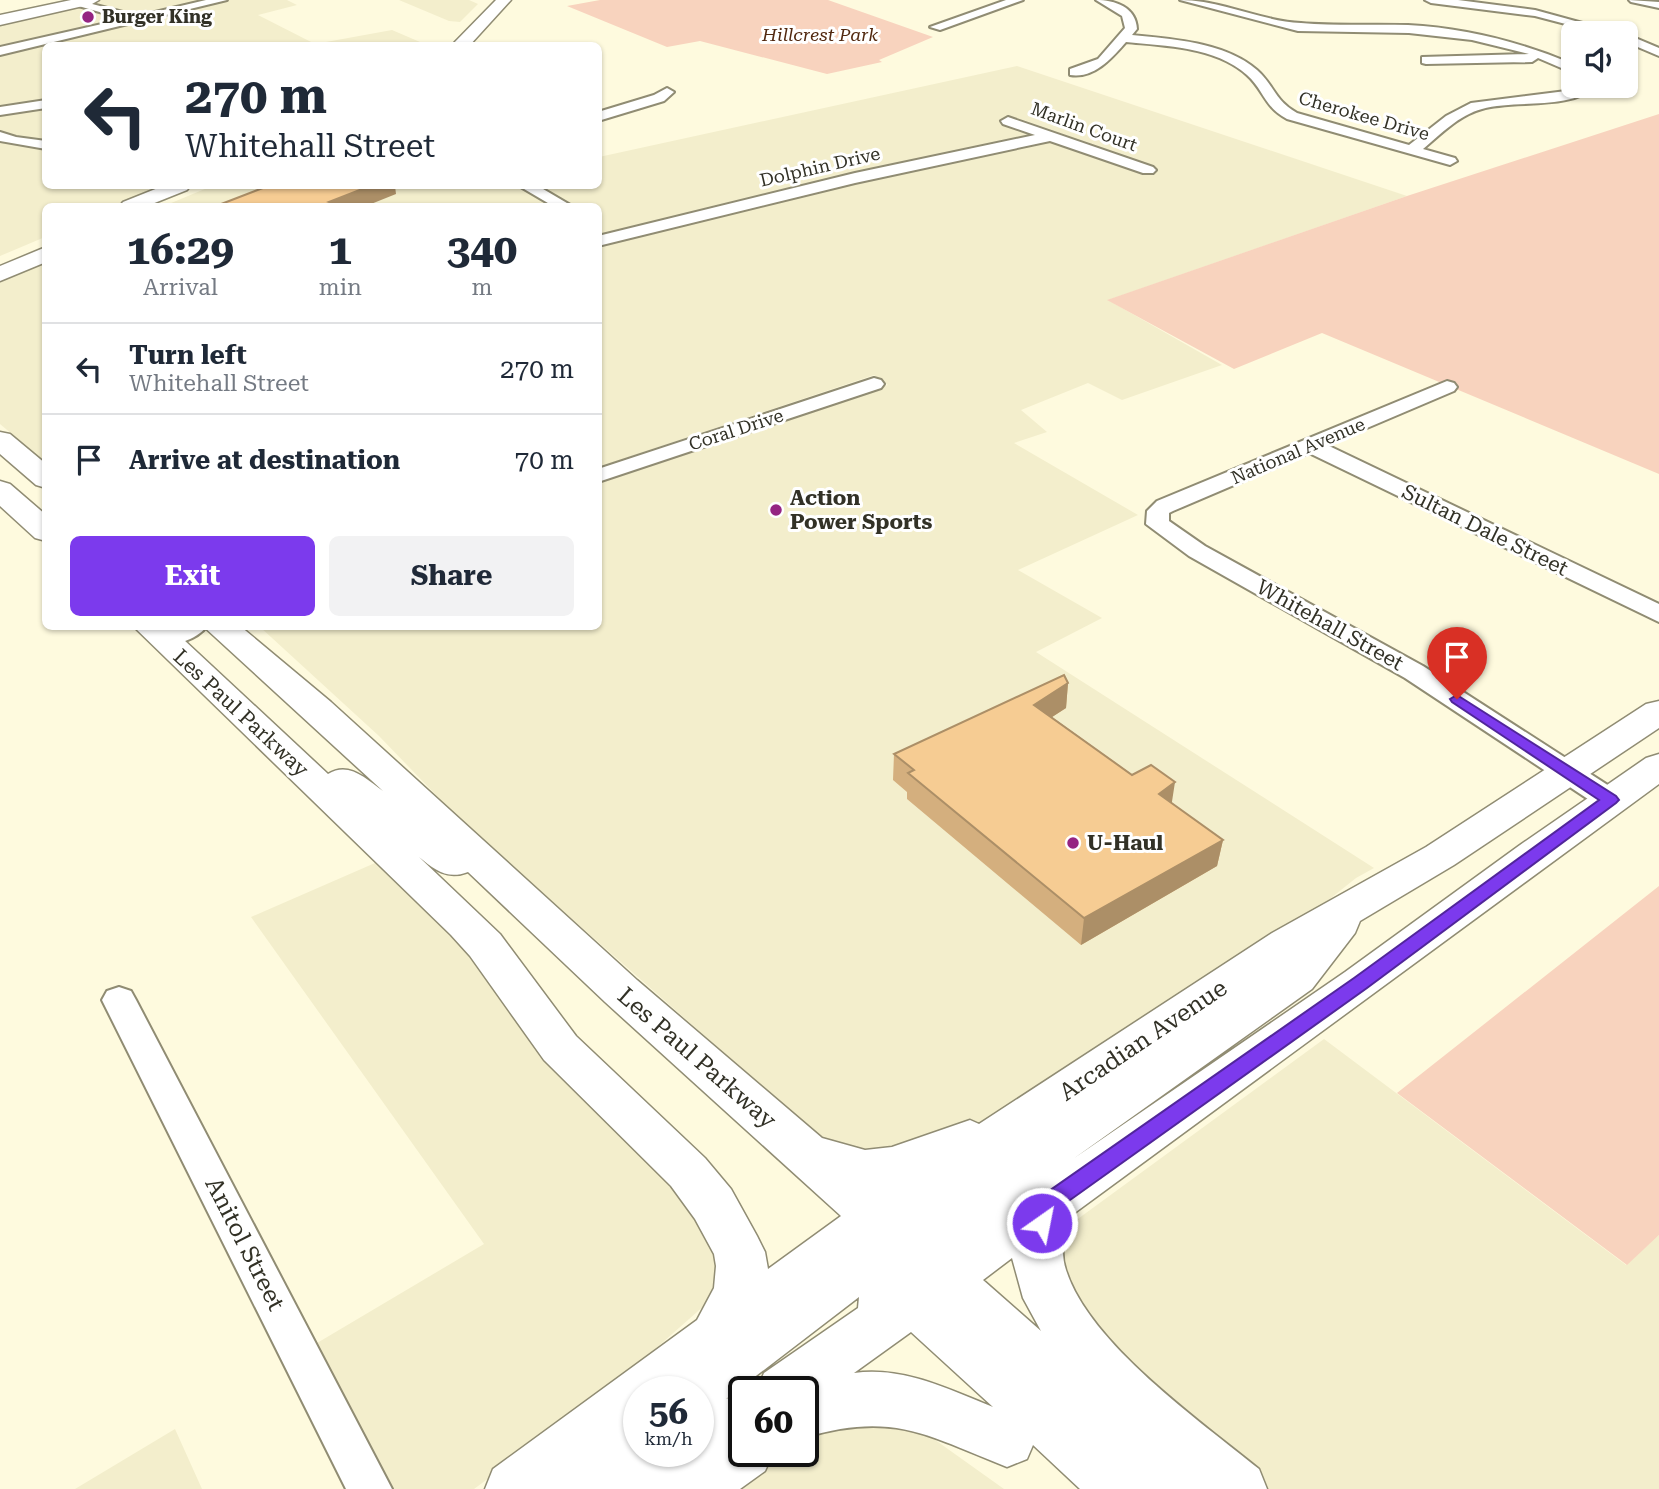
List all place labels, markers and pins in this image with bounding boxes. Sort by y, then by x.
place label: Burger King [102,6,213,27]
marker: Burger King [80,9,96,25]
place label: Action Power Sports [790,486,932,534]
marker: Action Power Sports [768,502,784,518]
pin [1427,627,1487,699]
place label: U-Haul [1087,831,1163,855]
marker: U-Haul [1065,835,1081,851]

